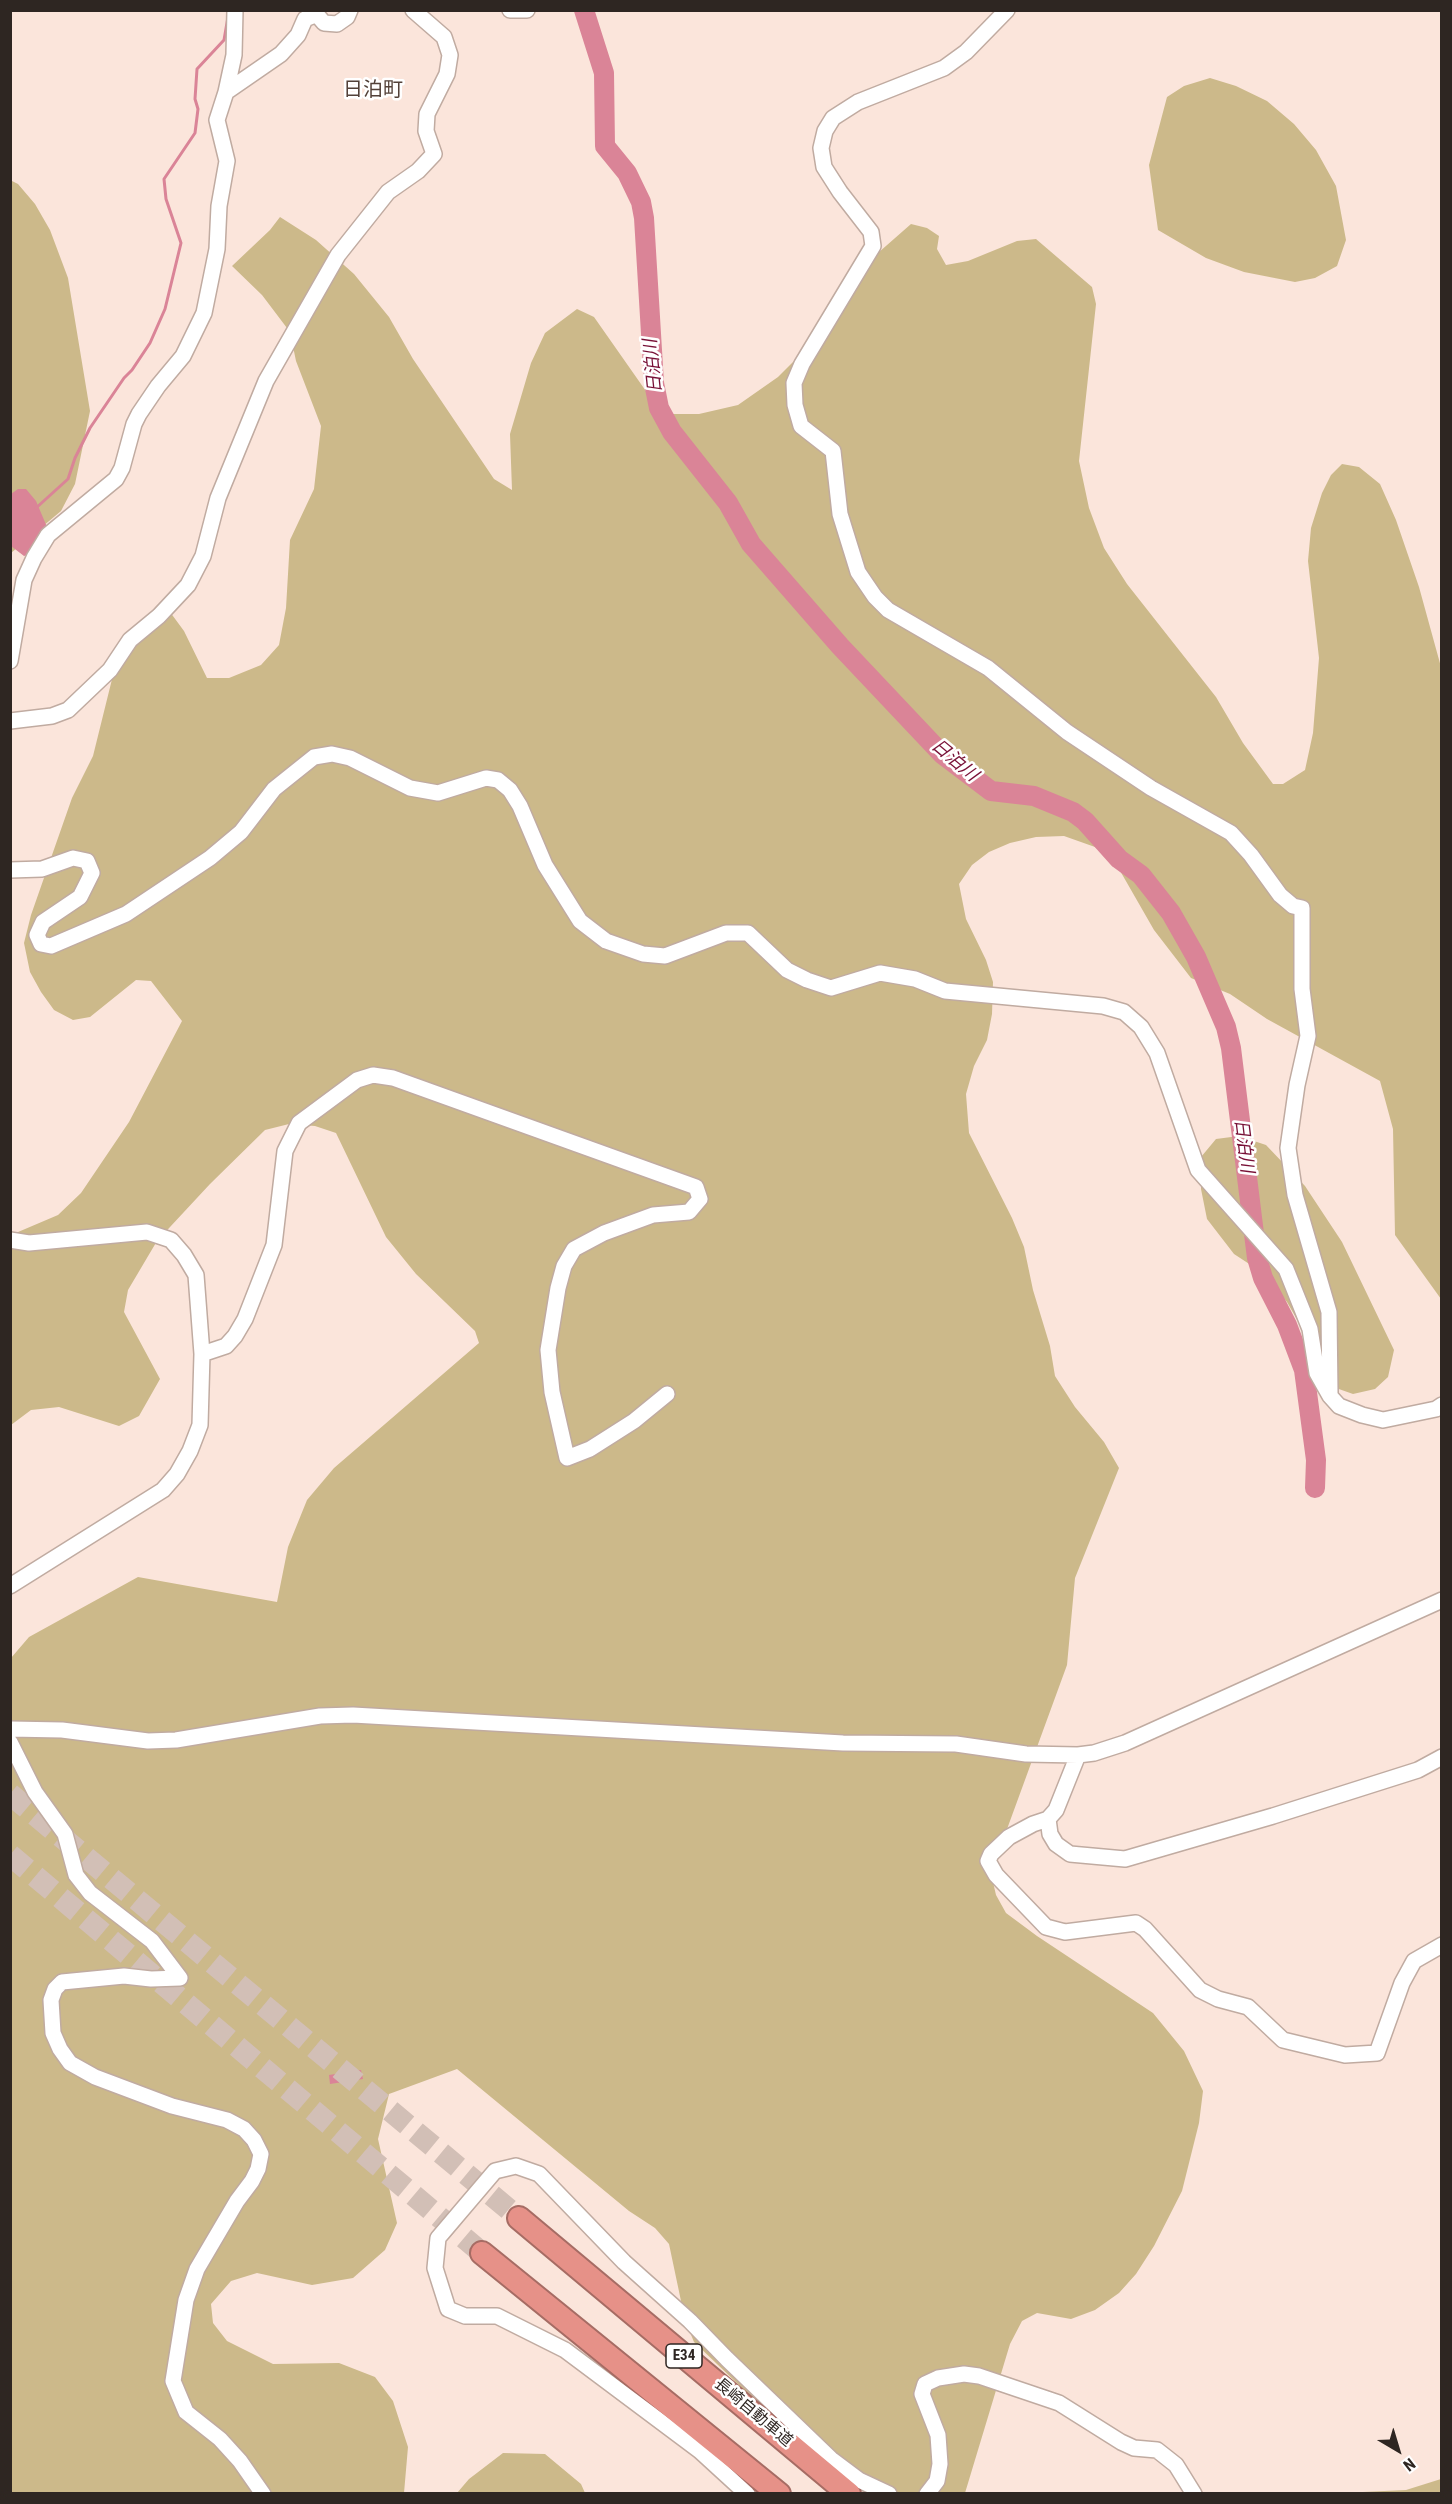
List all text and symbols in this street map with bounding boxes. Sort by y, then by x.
district label: 日泊町 [343,79,403,103]
water label: 日泊川 [640,338,668,394]
water label: 日泊川 [926,735,982,787]
water label: 日泊川 [1229,1118,1257,1174]
road number: E34 [666,2344,702,2368]
street label: 長崎自動車道 [710,2375,796,2451]
north arrow [1368,2420,1428,2480]
text: N [1400,2454,1419,2475]

